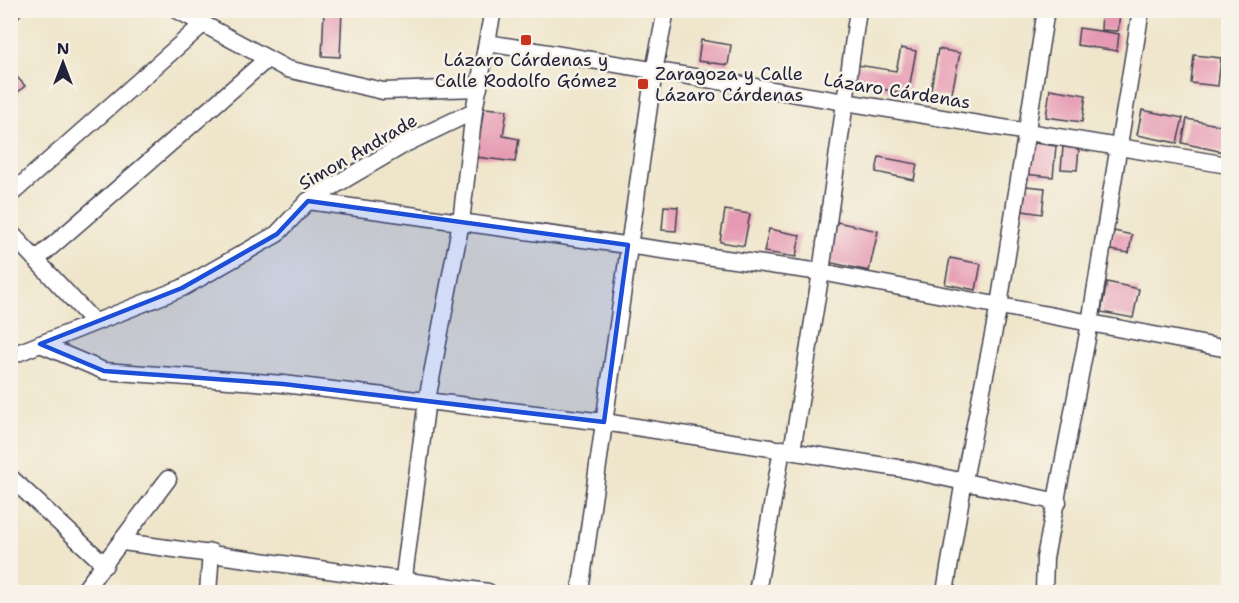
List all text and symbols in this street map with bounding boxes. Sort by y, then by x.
north arrow [33,33,93,93]
marker: Lázaro Cárdenas y Calle Rodolfo Gómez [519,33,533,47]
text: N [57,38,69,59]
place label: Lázaro Cárdenas y Calle Rodolfo Gómez [435,48,617,93]
place label: Zaragoza y Calle Lázaro Cárdenas [655,62,803,107]
street label: Lázaro Cárdenas [822,68,972,114]
marker: Zaragoza y Calle Lázaro Cárdenas [636,77,650,91]
street label: Simon Andrade [294,108,422,196]

